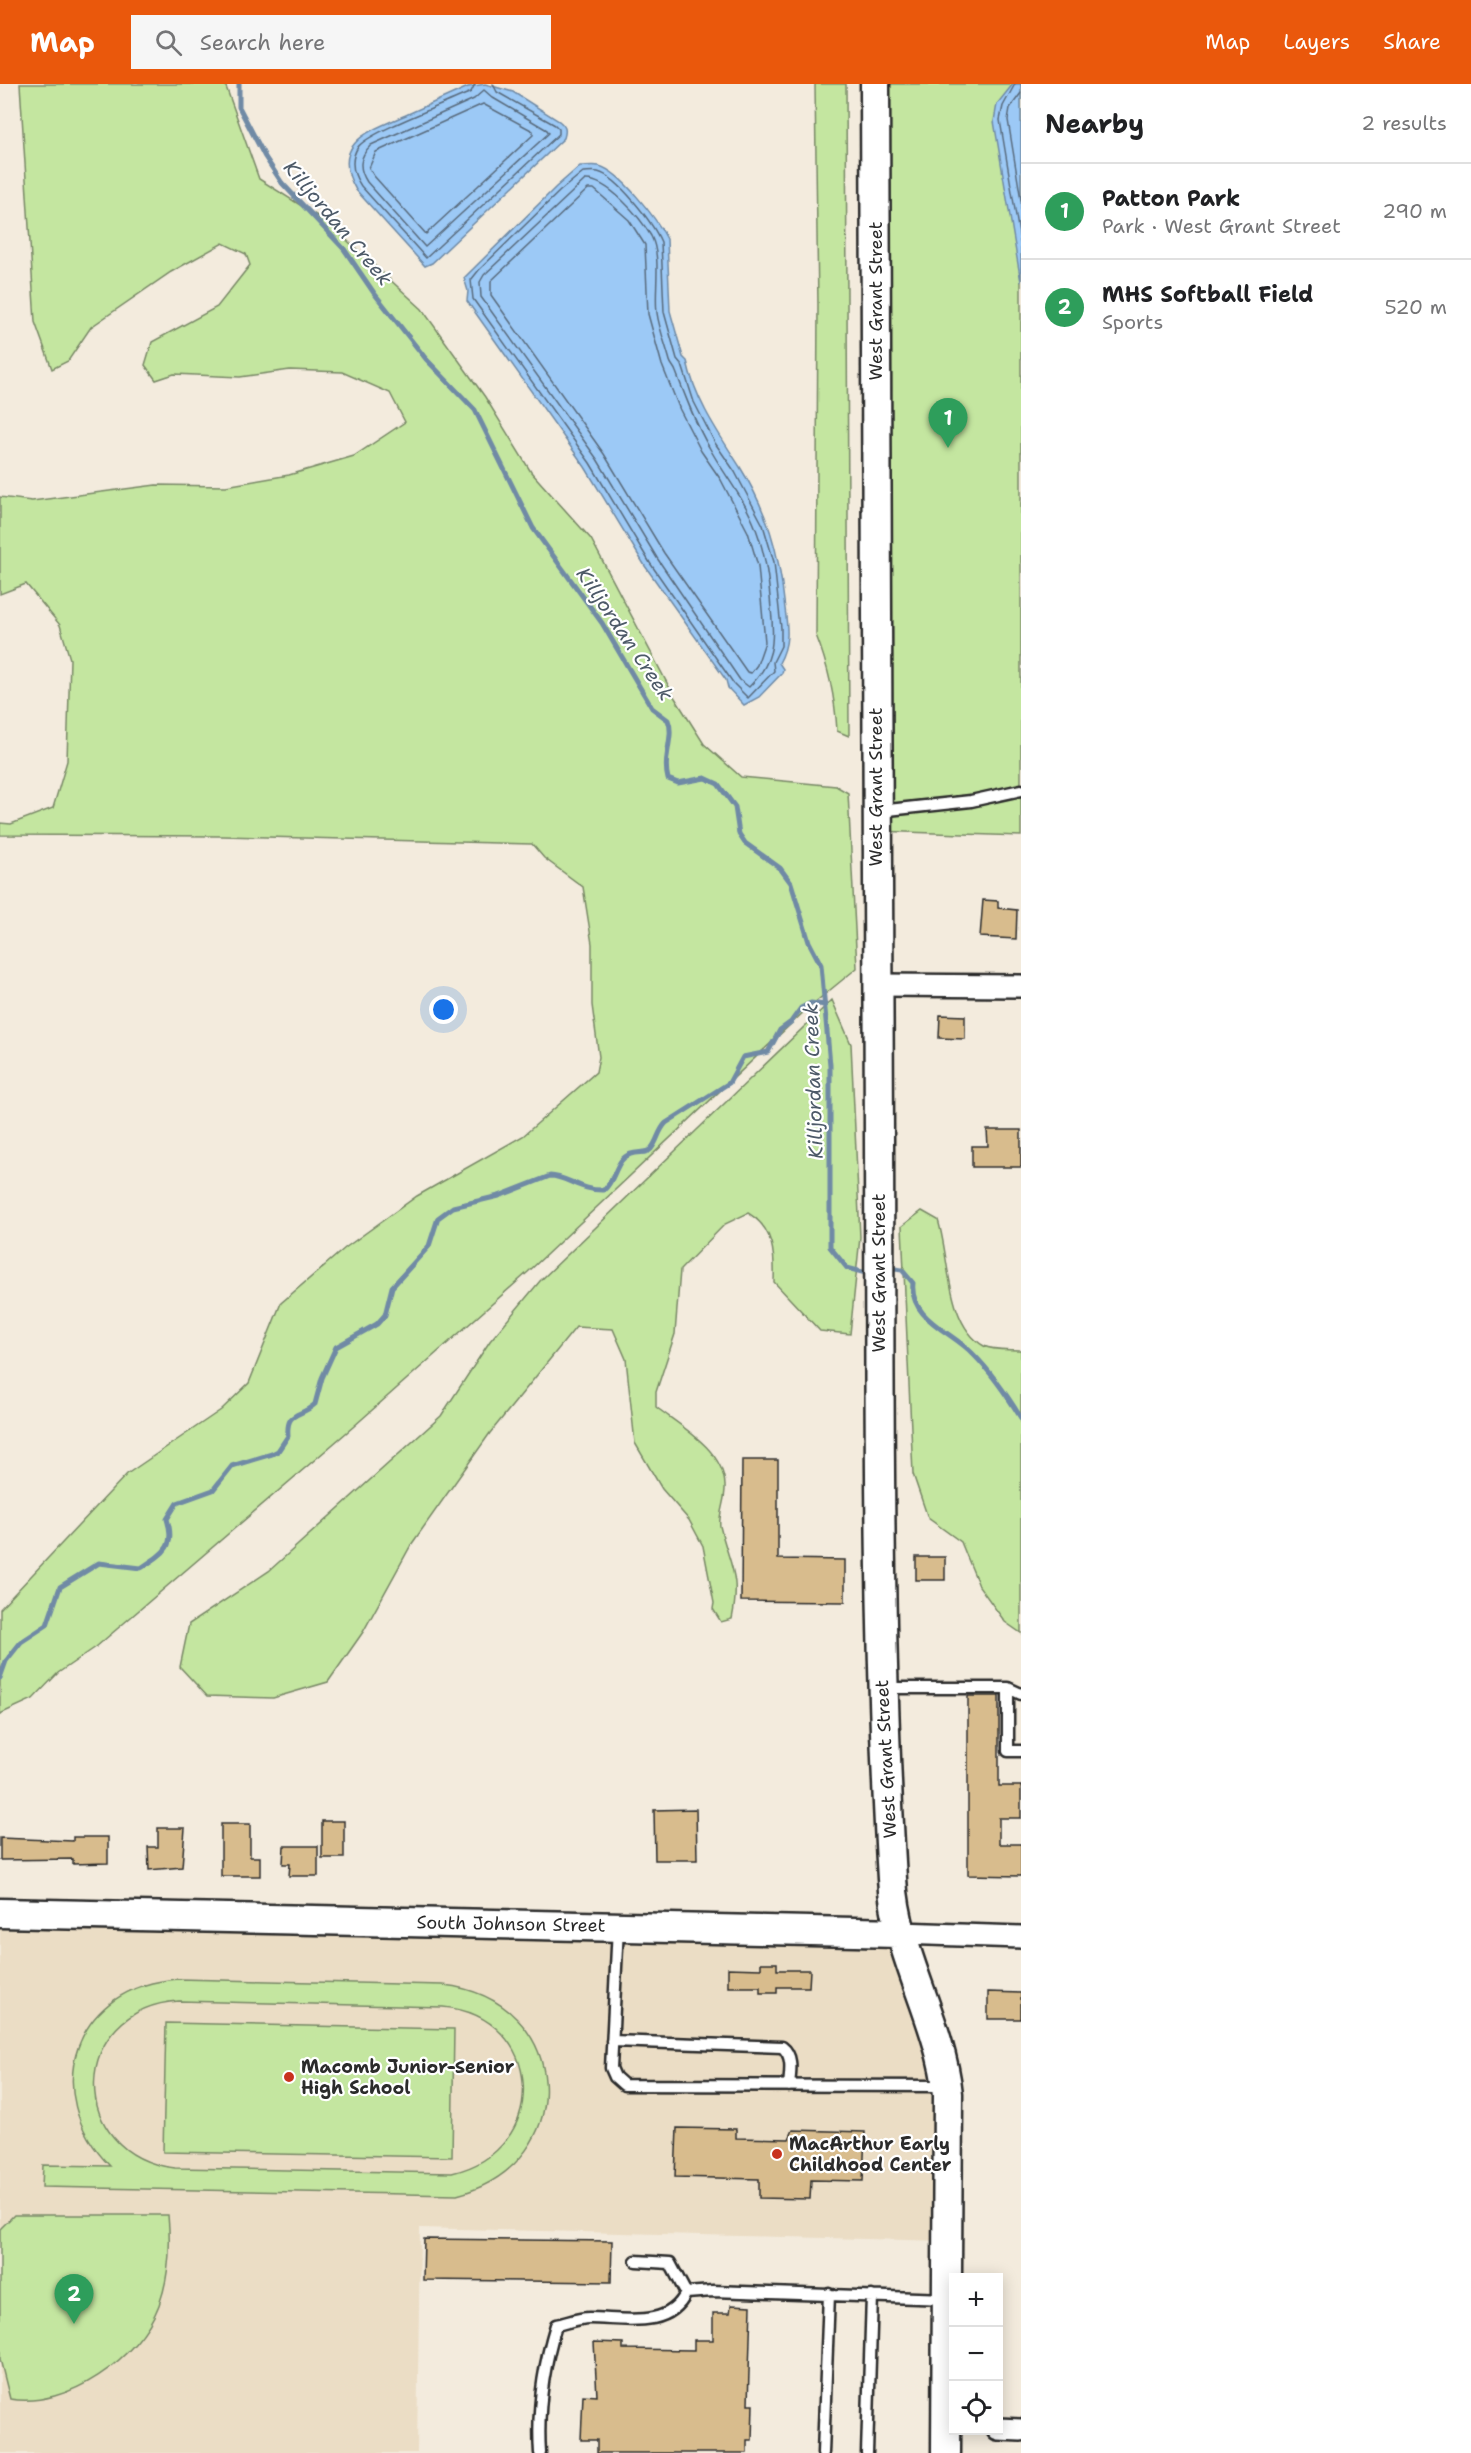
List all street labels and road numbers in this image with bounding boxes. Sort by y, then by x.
street label: West Grant Street [864,221,888,381]
street label: West Grant Street [864,707,888,867]
street label: West Grant Street [867,1193,891,1353]
street label: West Grant Street [870,1679,902,1839]
street label: South Johnson Street [416,1910,606,1938]

